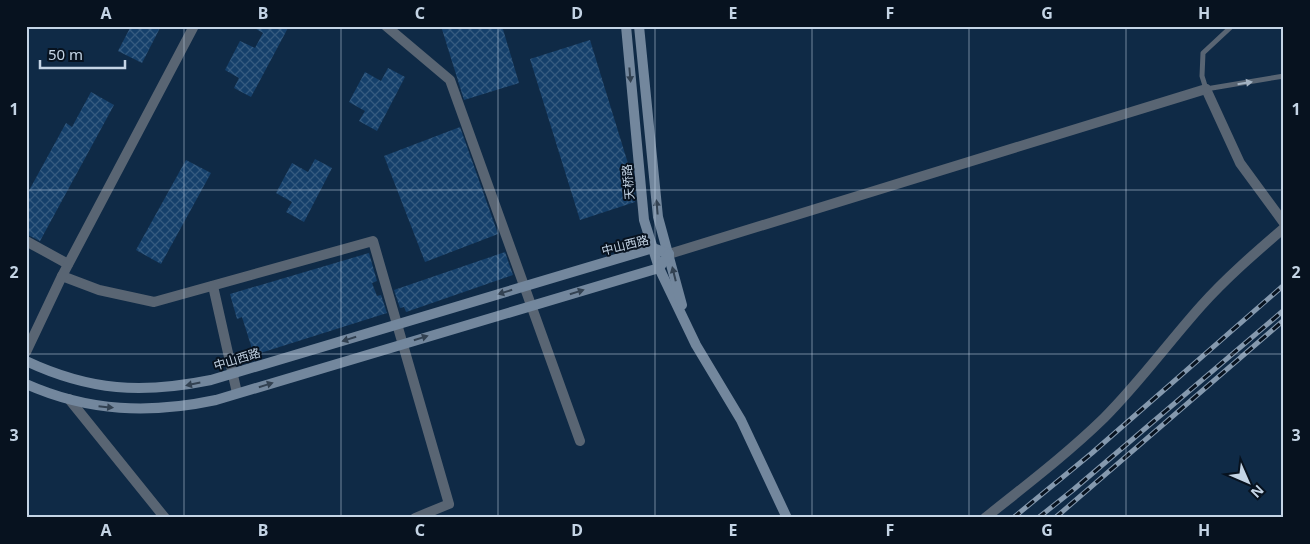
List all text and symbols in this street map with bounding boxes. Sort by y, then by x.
text: A [100,2,112,24]
text: B [258,2,268,24]
text: C [415,2,425,24]
text: D [571,2,583,24]
text: E [729,2,738,24]
text: F [886,2,894,24]
text: G [1041,2,1053,24]
text: H [1198,2,1210,24]
scale bar [40,38,125,70]
text: 50 m [48,44,83,64]
one-way arrow [627,67,635,83]
one-way arrow [1238,78,1254,86]
text: 1 [9,98,19,120]
text: 1 [1291,98,1301,120]
street label: 天桥路 [618,163,638,201]
one-way arrow [652,199,660,215]
street label: 中山西路 [600,231,650,259]
text: 2 [9,261,19,283]
text: 2 [1291,261,1301,283]
one-way arrow [670,266,678,281]
one-way arrow [570,287,585,295]
one-way arrow [497,289,512,297]
one-way arrow [414,334,429,342]
one-way arrow [342,335,357,343]
street label: 中山西路 [212,344,262,374]
one-way arrow [186,380,201,388]
one-way arrow [258,380,273,388]
one-way arrow [99,403,115,411]
text: 3 [9,424,19,446]
text: 3 [1291,424,1301,446]
north arrow [1222,456,1272,506]
text: N [1247,481,1268,502]
text: A [100,519,112,541]
text: B [258,519,268,541]
text: C [415,519,425,541]
text: D [571,519,583,541]
text: E [729,519,738,541]
text: F [886,519,894,541]
text: G [1041,519,1053,541]
text: H [1198,519,1210,541]

